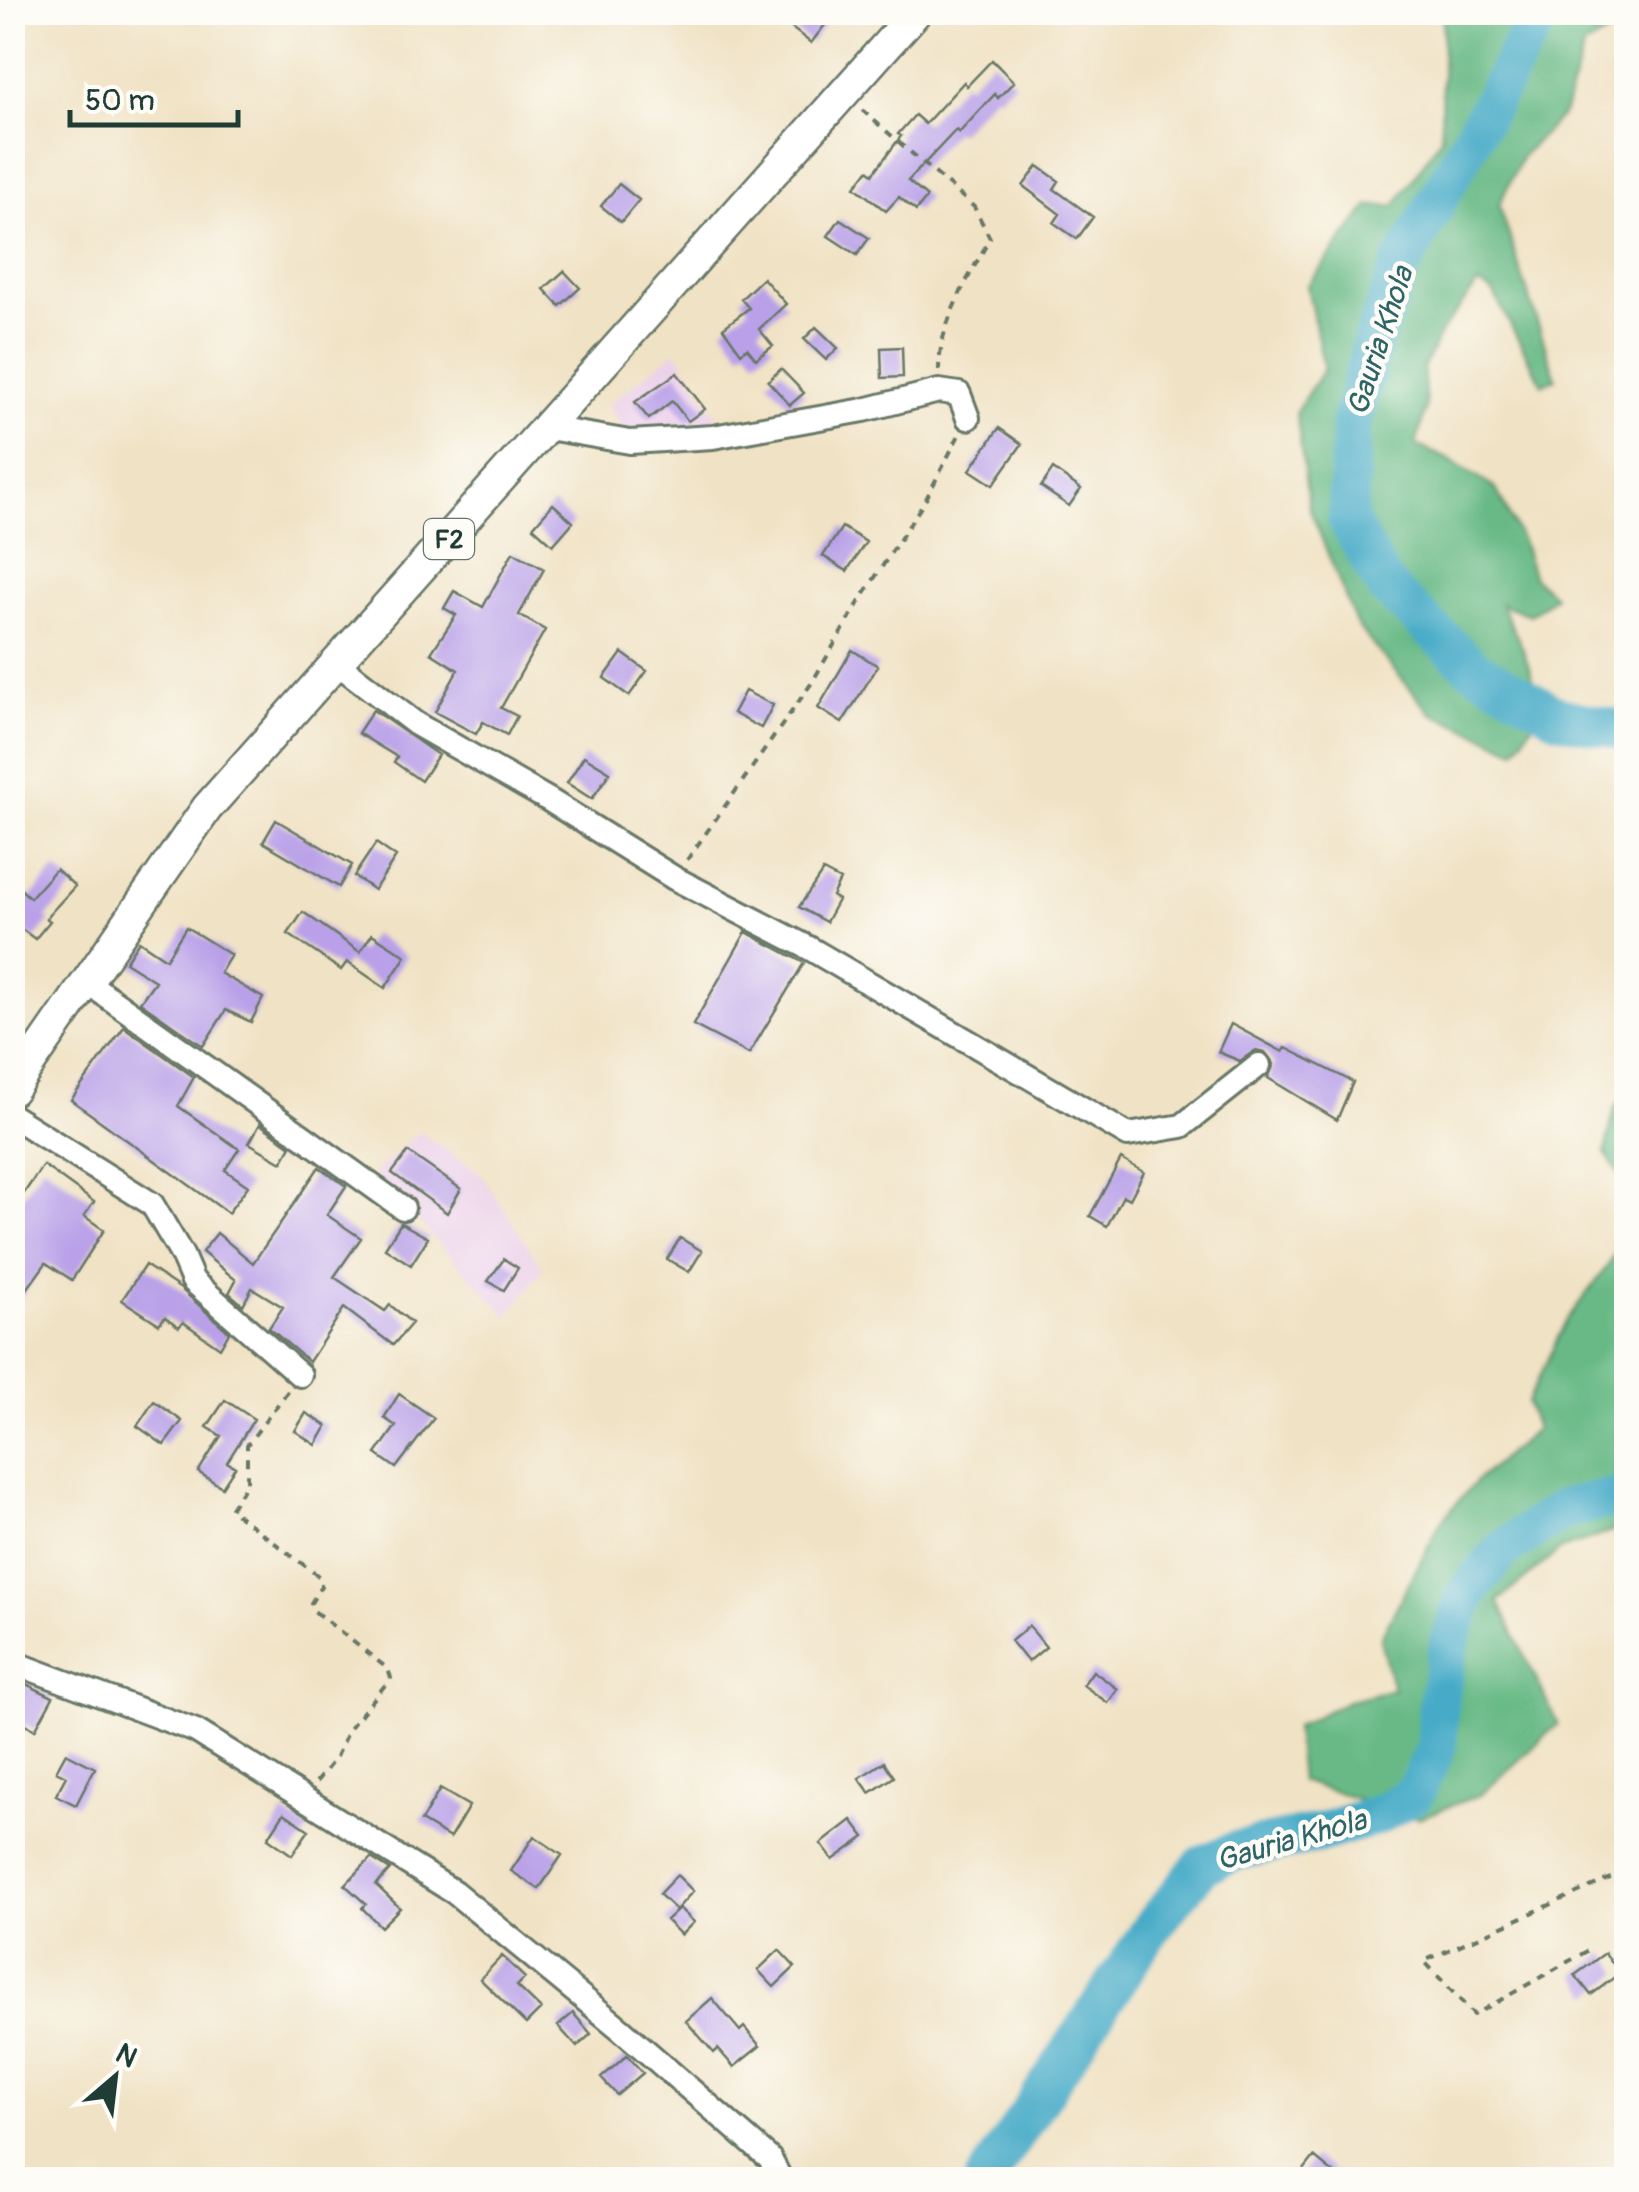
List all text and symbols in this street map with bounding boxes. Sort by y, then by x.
scale bar [70,65,238,127]
text: 50 m [85,82,155,119]
water label: Gauria Khola [1339,260,1423,420]
road number: F2 [424,519,474,559]
water label: Gauria Khola [1212,1801,1372,1880]
north arrow [65,2027,165,2127]
text: N [109,2036,143,2076]

